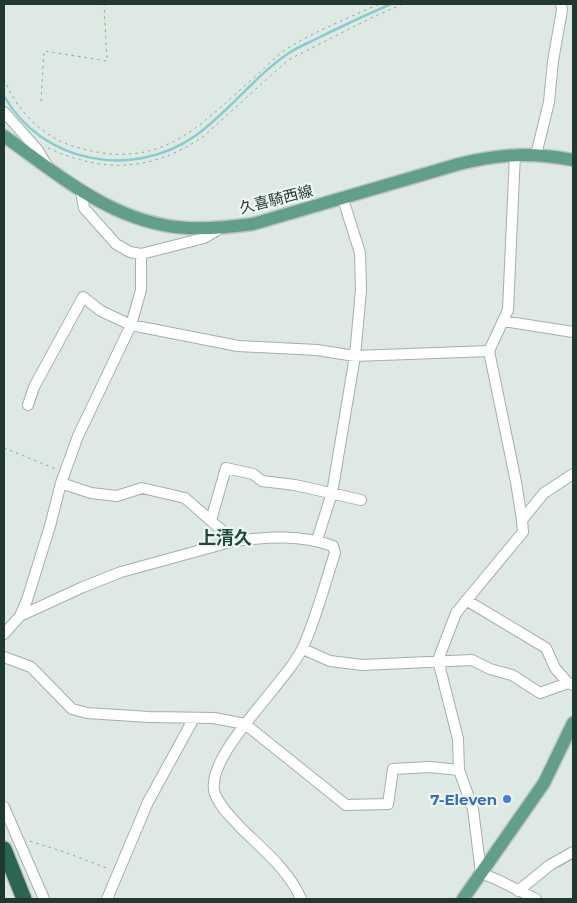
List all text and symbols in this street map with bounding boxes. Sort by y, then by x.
street label: 久喜騎西線 [237,181,315,217]
district label: 上清久 [198,527,252,549]
place label: 7-Eleven [430,790,497,809]
marker: 7-Eleven [501,793,513,805]

